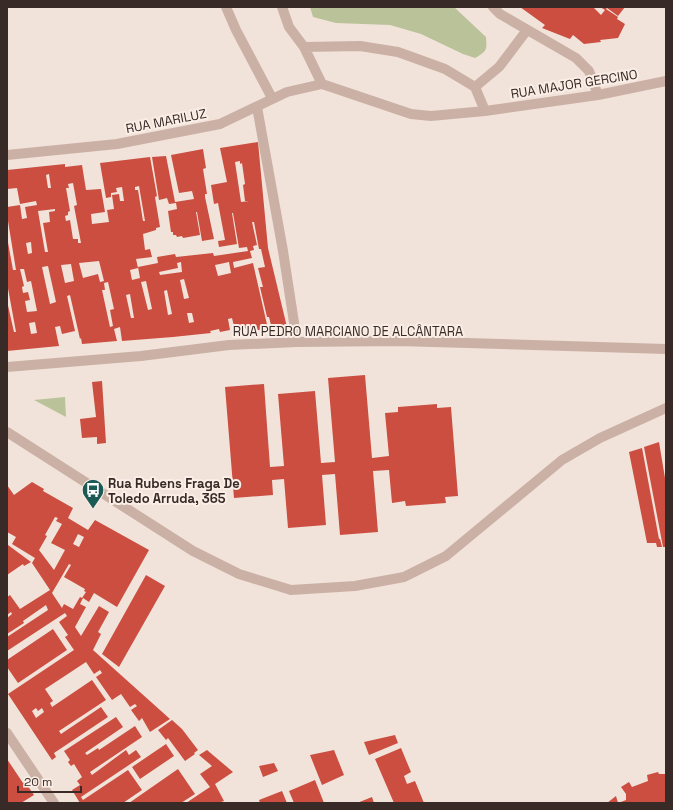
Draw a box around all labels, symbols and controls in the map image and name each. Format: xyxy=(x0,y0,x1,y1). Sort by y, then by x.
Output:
street label: RUA MAJOR GERCINO xyxy=(509,66,639,102)
street label: RUA MARILUZ xyxy=(124,105,208,137)
street label: RUA PEDRO MARCIANO DE ALCÂNTARA xyxy=(233,323,463,340)
place label: Rua Rubens Fraga De Toledo Arruda, 365 xyxy=(108,475,240,507)
bus stop icon: Rua Rubens Fraga De Toledo Arruda, 365 xyxy=(80,477,106,510)
scale bar xyxy=(18,768,81,794)
text: 20 m xyxy=(24,774,52,790)

